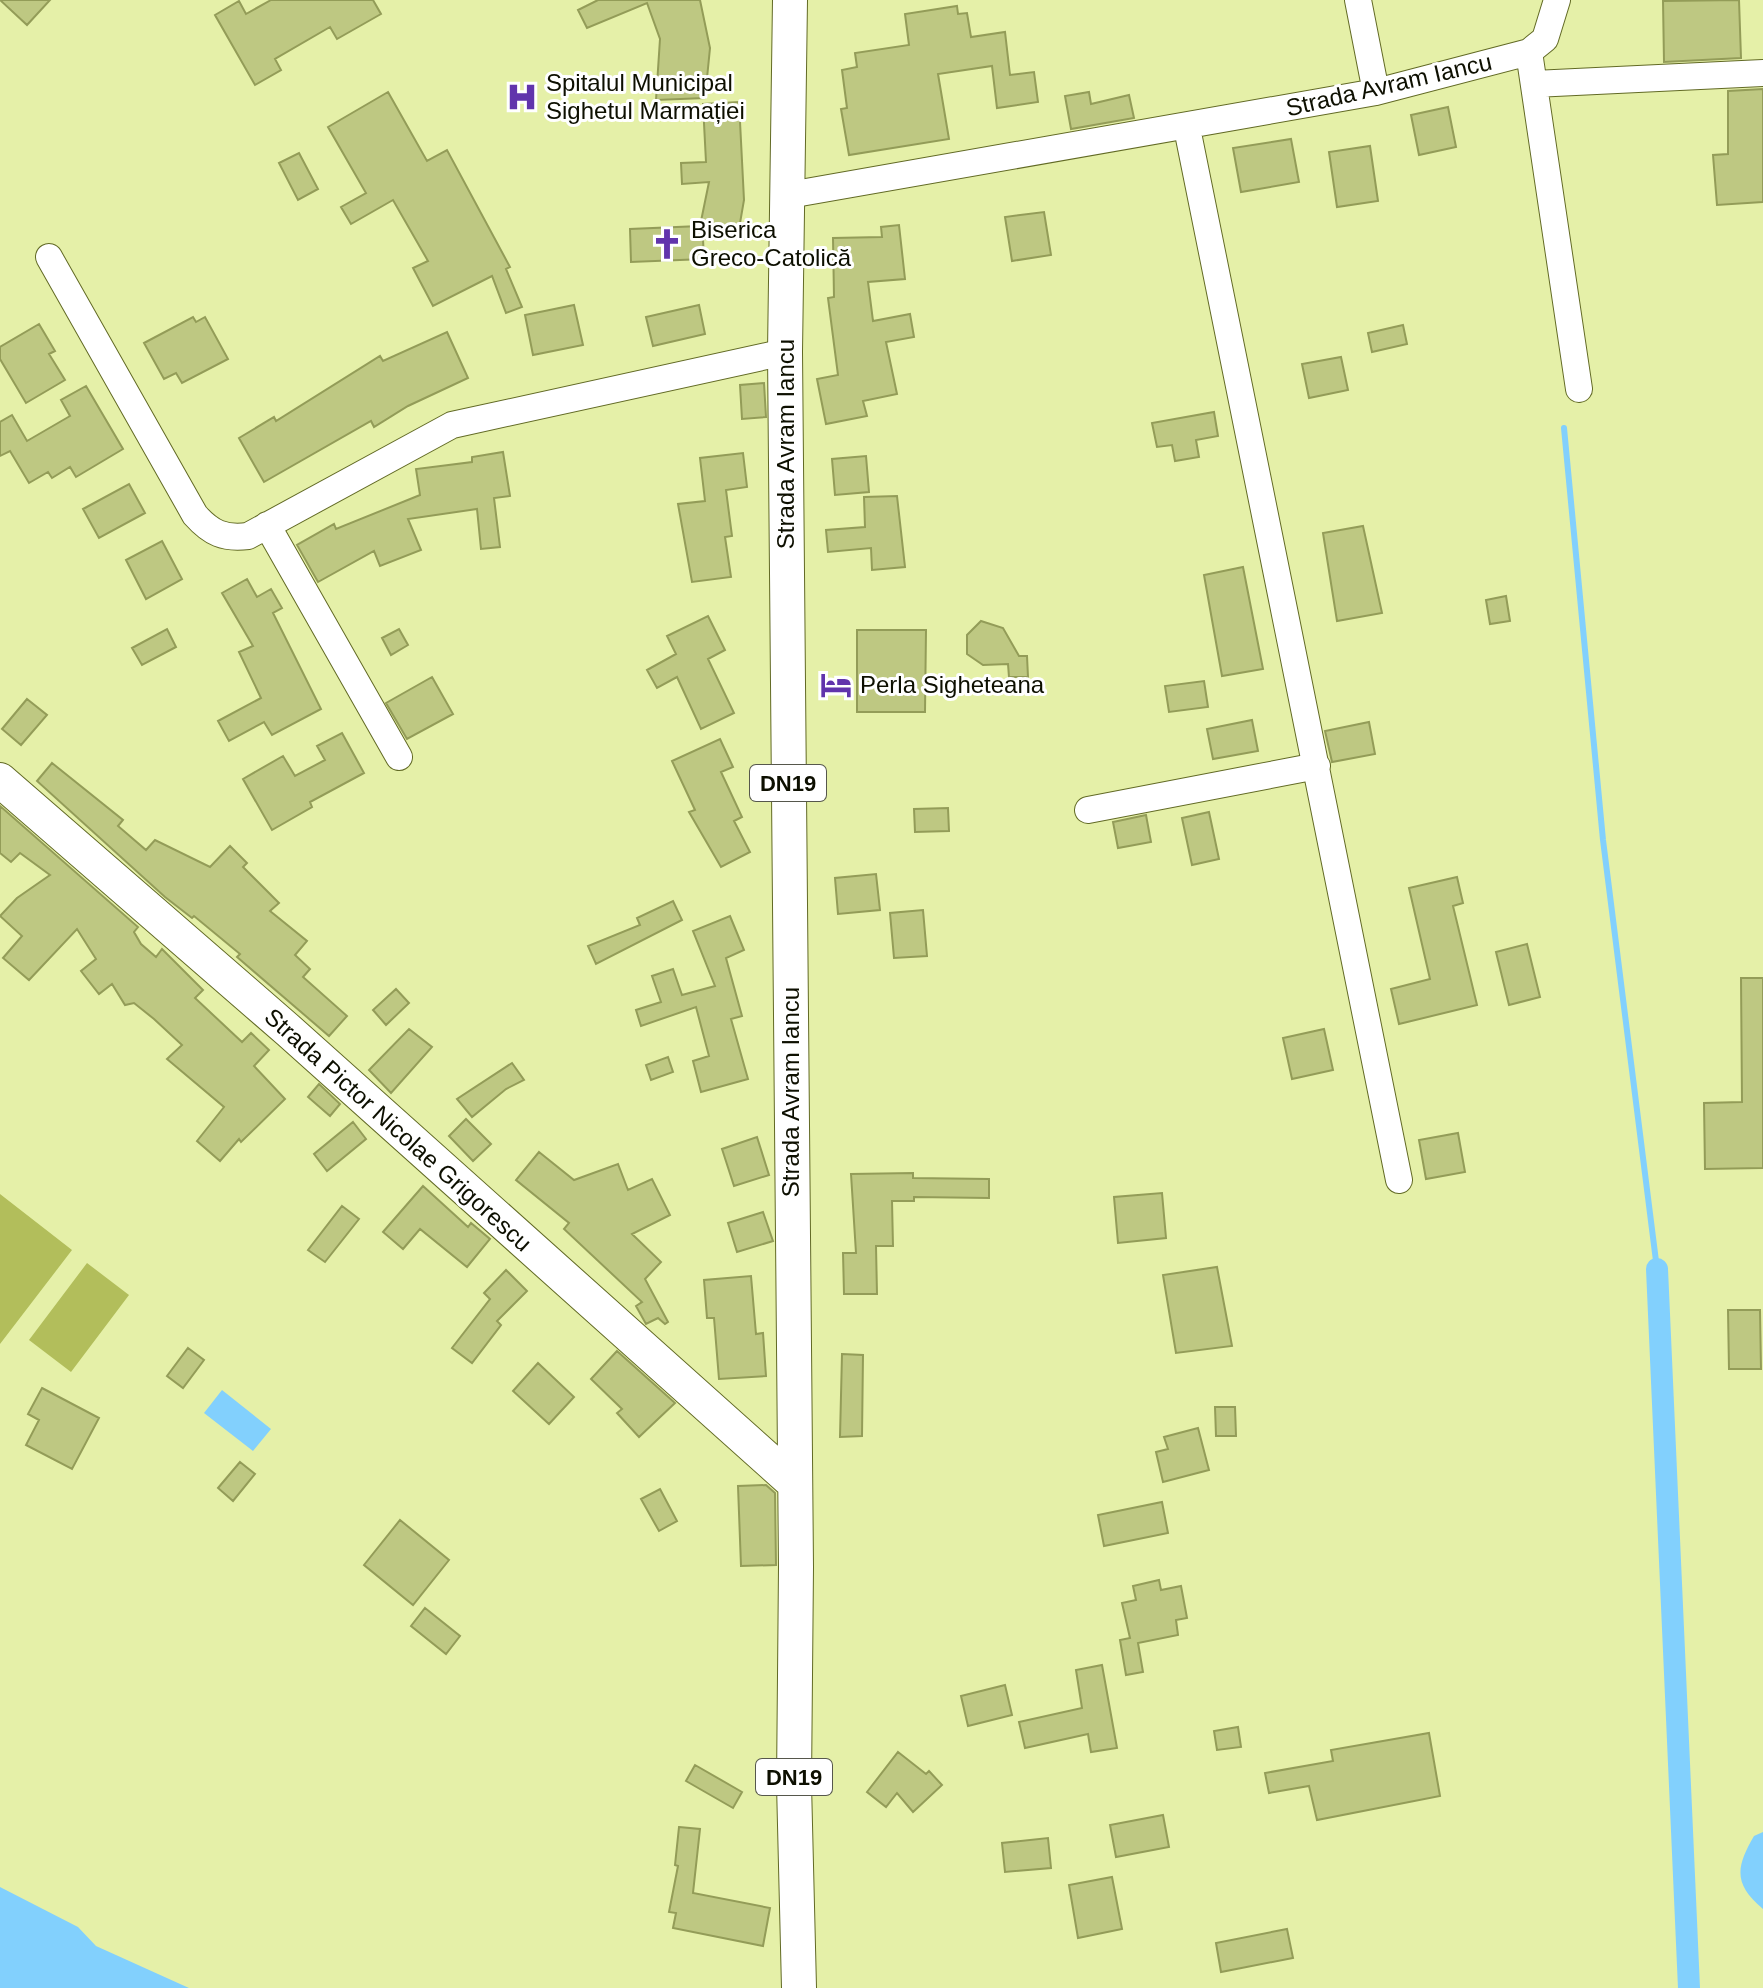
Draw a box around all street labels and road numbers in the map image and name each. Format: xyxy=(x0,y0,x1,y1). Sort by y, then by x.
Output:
street label: Strada Avram Iancu xyxy=(1283,48,1494,121)
street label: Strada Avram Iancu xyxy=(772,339,799,549)
road number: DN19 xyxy=(750,765,826,801)
street label: Strada Avram Iancu xyxy=(777,987,804,1197)
street label: Strada Pictor Nicolae Grigorescu xyxy=(259,1003,537,1257)
road number: DN19 xyxy=(756,1759,832,1795)

